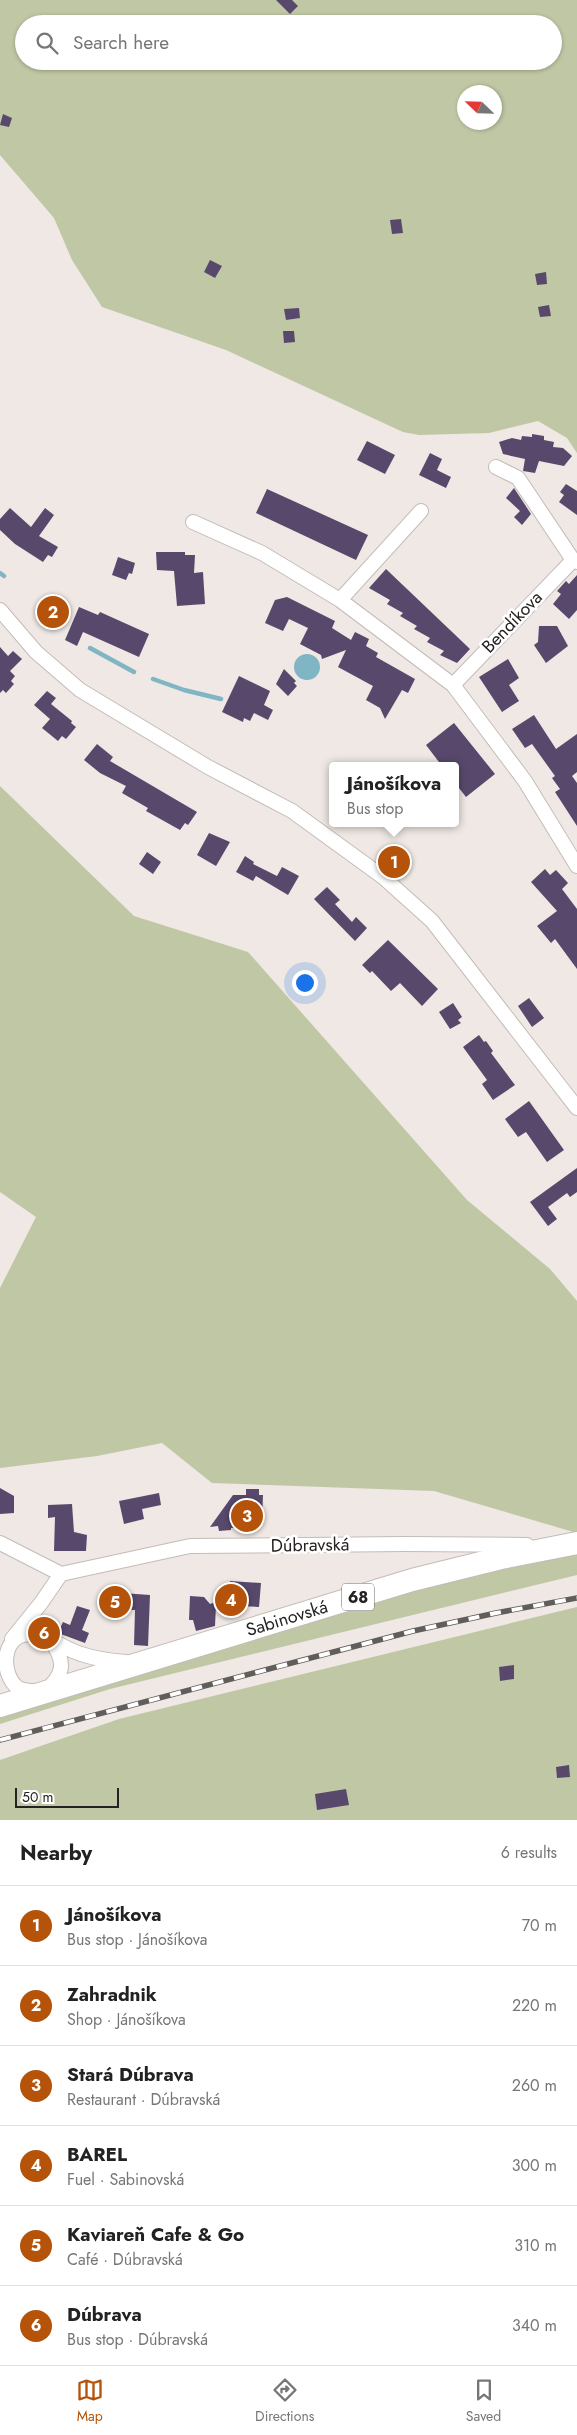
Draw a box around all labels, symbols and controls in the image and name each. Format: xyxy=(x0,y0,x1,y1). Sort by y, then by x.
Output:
search box xyxy=(15,15,562,70)
icon: search xyxy=(33,29,61,57)
text: Search here xyxy=(73,29,169,56)
north arrow xyxy=(457,85,502,130)
street label: Bendíkova xyxy=(476,585,548,659)
pin: 2 xyxy=(37,593,69,631)
popup xyxy=(329,762,459,827)
text: Jánošíkova xyxy=(347,770,441,797)
text: Bus stop xyxy=(347,797,403,820)
pin: 1 xyxy=(378,843,410,881)
your location xyxy=(292,970,318,996)
pin: 3 xyxy=(231,1497,263,1535)
street label: Dúbravská xyxy=(271,1531,349,1559)
pin: 4 xyxy=(215,1581,247,1619)
pin: 5 xyxy=(99,1583,131,1621)
road number: 68 xyxy=(342,1584,374,1610)
street label: Sabinovská xyxy=(243,1593,331,1643)
pin: 6 xyxy=(28,1614,60,1652)
scale bar xyxy=(15,1785,119,1808)
text: 50 m xyxy=(22,1787,53,1807)
text: Nearby xyxy=(20,1838,92,1868)
text: 6 results xyxy=(501,1841,557,1864)
text: Jánošíkova xyxy=(67,1901,162,1928)
text: 1 xyxy=(32,1914,40,1937)
text: 70 m xyxy=(522,1914,557,1937)
text: Bus stop · Jánošíkova xyxy=(67,1928,208,1951)
text: Zahradnik xyxy=(67,1981,157,2008)
text: 2 xyxy=(31,1994,41,2017)
text: 220 m xyxy=(512,1994,557,2017)
text: Shop · Jánošíkova xyxy=(67,2008,186,2031)
text: Stará Dúbrava xyxy=(67,2061,194,2088)
text: 3 xyxy=(31,2074,41,2097)
text: 260 m xyxy=(512,2074,557,2097)
text: Restaurant · Dúbravská xyxy=(67,2088,220,2111)
text: BAREL xyxy=(67,2141,127,2168)
text: 4 xyxy=(30,2154,42,2177)
text: 300 m xyxy=(512,2154,557,2177)
text: Fuel · Sabinovská xyxy=(67,2168,184,2191)
text: Kaviareň Cafe & Go xyxy=(67,2221,244,2248)
text: 5 xyxy=(31,2234,41,2257)
text: 310 m xyxy=(514,2234,557,2257)
text: Café · Dúbravská xyxy=(67,2248,183,2271)
text: Dúbrava xyxy=(67,2301,142,2328)
text: 6 xyxy=(31,2314,41,2337)
text: 340 m xyxy=(512,2314,557,2337)
text: Bus stop · Dúbravská xyxy=(67,2328,208,2351)
tab: Map xyxy=(76,2376,104,2426)
tab: Directions xyxy=(255,2376,314,2426)
tab: Saved xyxy=(466,2376,501,2426)

